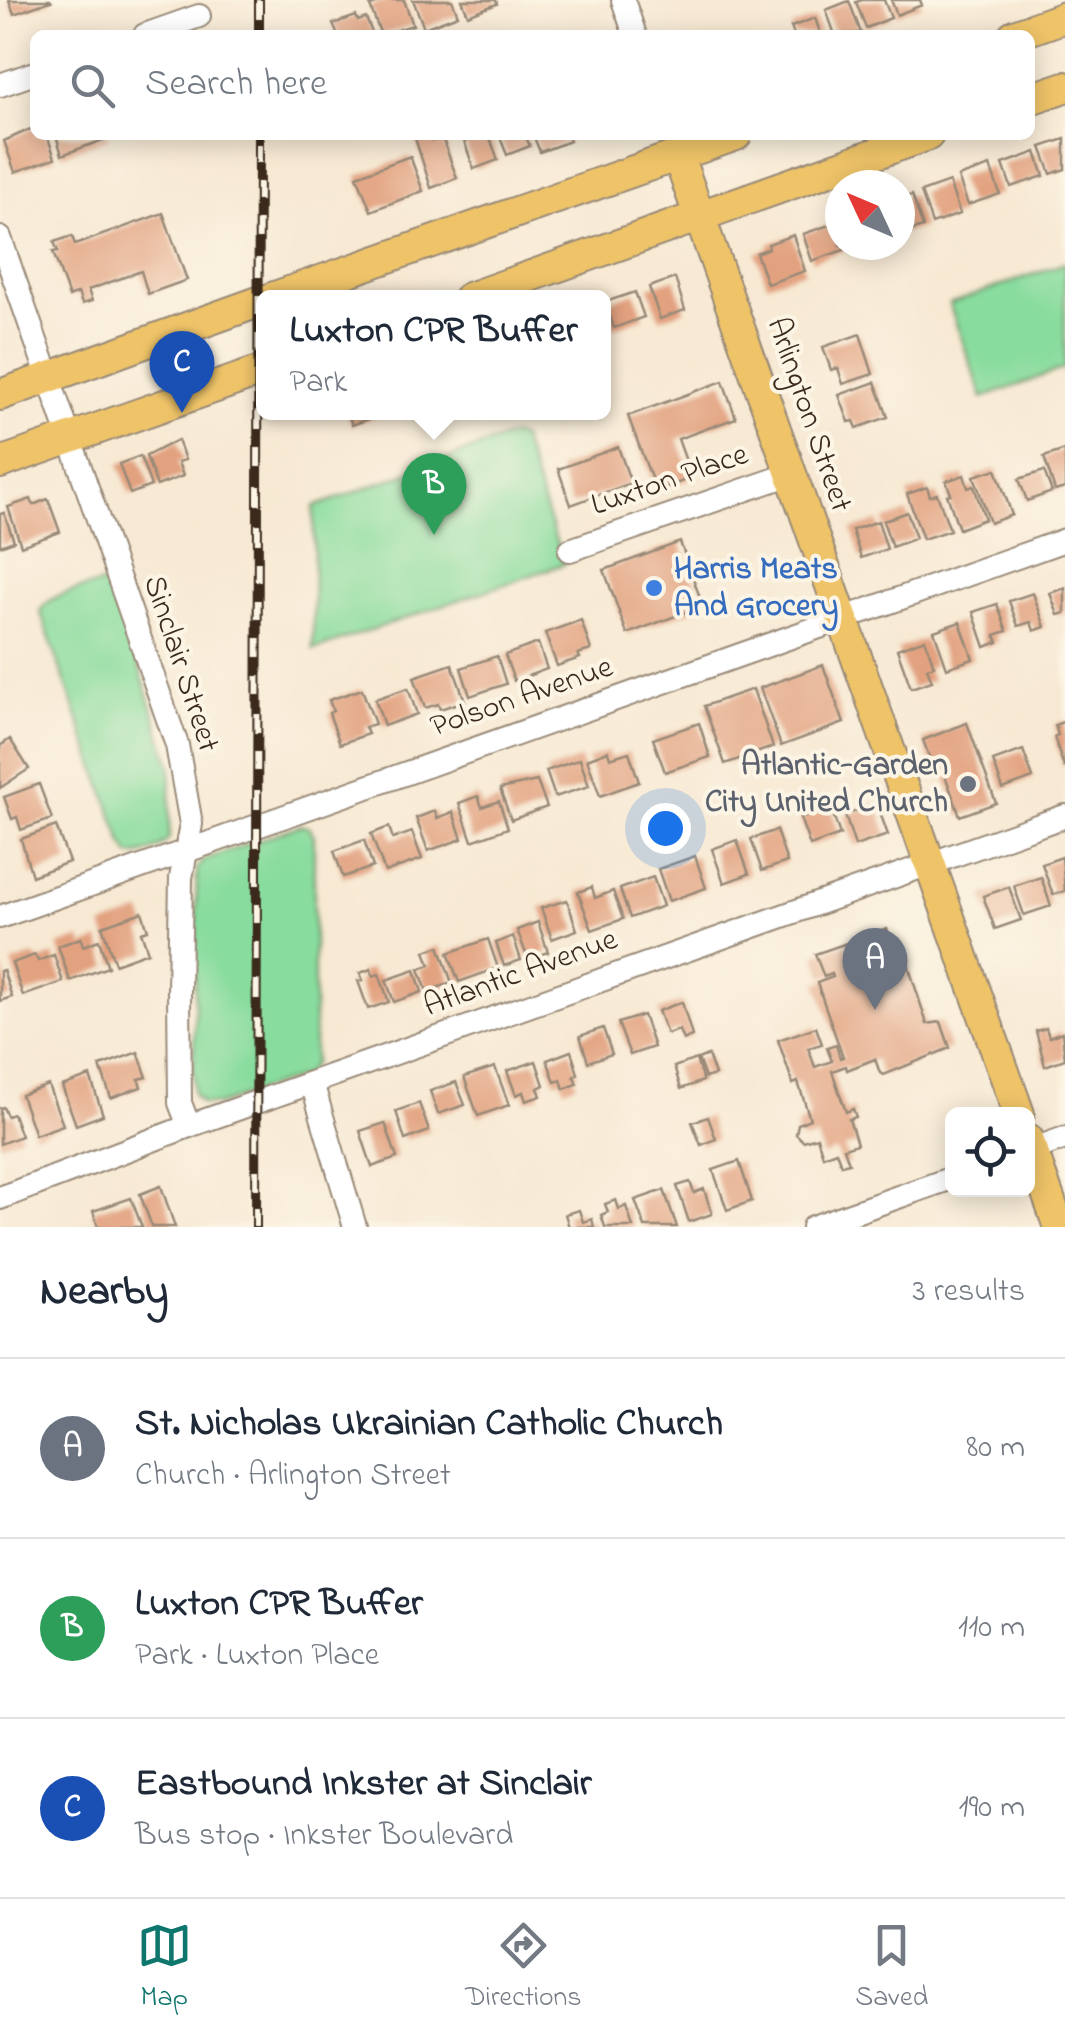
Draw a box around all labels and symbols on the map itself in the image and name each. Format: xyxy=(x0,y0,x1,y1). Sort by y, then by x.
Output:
north arrow xyxy=(825,170,915,260)
street label: Arlington Street xyxy=(753,311,863,519)
pin: C xyxy=(150,330,214,413)
street label: Luxton Place xyxy=(585,432,756,530)
pin: B xyxy=(402,452,466,535)
place label: Harris Meats And Grocery xyxy=(674,547,839,632)
street label: Sinclair Street xyxy=(129,570,231,759)
marker: Harris Meats And Grocery xyxy=(643,577,665,599)
street label: Polson Avenue xyxy=(424,645,620,751)
place label: Atlantic-Garden City United Church xyxy=(705,743,948,828)
marker: Atlantic-Garden City United Church xyxy=(957,773,979,795)
your location xyxy=(640,803,691,854)
street label: Atlantic Avenue xyxy=(417,917,625,1031)
pin: A xyxy=(842,928,908,1010)

